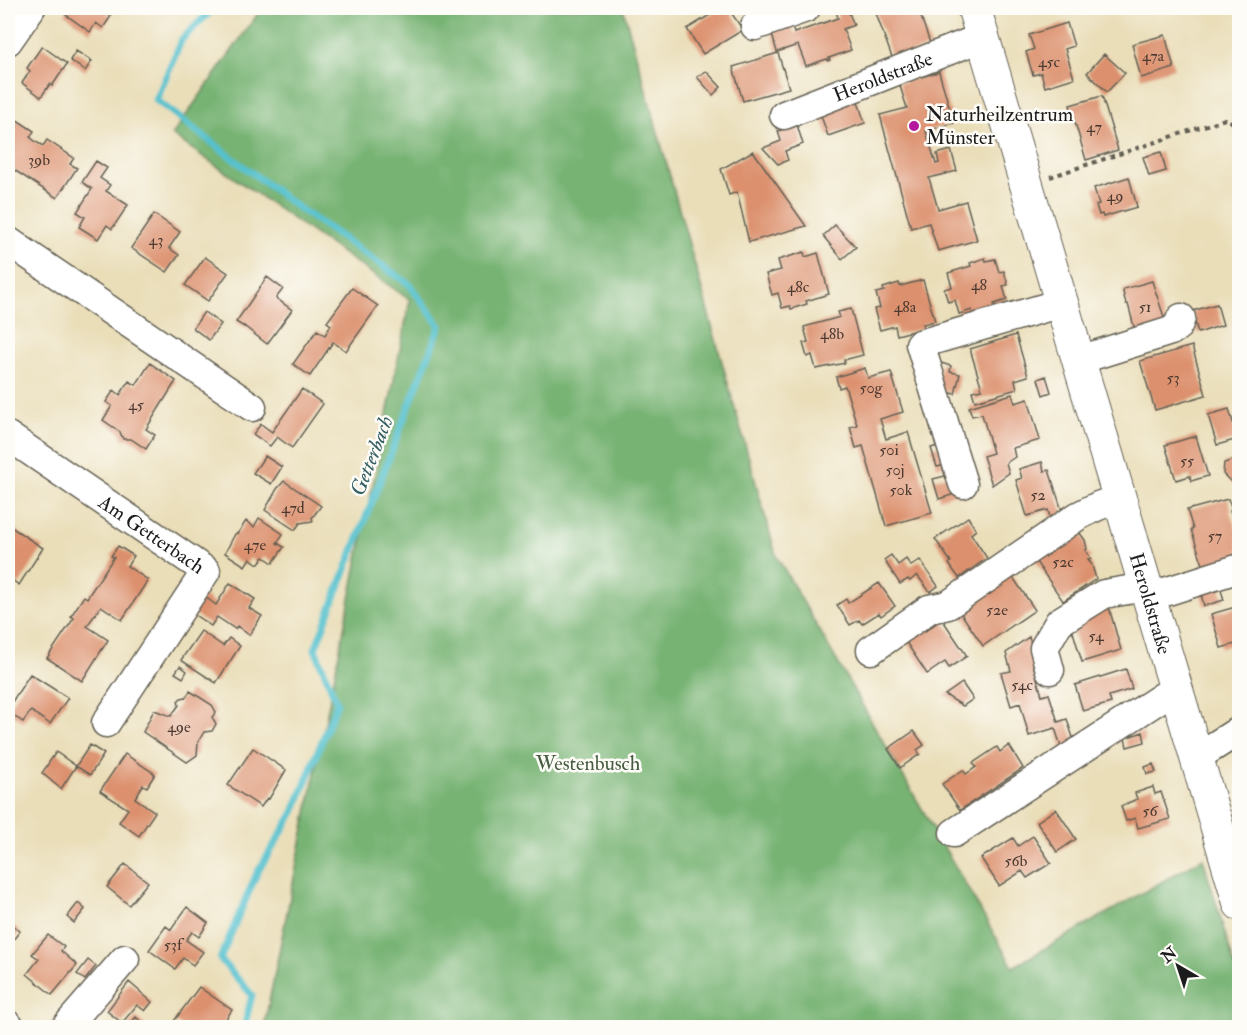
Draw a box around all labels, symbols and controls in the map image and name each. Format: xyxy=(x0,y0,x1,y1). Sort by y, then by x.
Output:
street label: Heroldstraße xyxy=(829,46,936,107)
house number: 47a xyxy=(1142,46,1165,66)
house number: 45c xyxy=(1038,52,1061,72)
place label: Naturheilzentrum Münster xyxy=(926,102,1074,150)
house number: 47 xyxy=(1086,117,1102,137)
marker: Naturheilzentrum Münster xyxy=(907,119,921,133)
house number: 39b xyxy=(28,150,50,170)
house number: 49 xyxy=(1107,186,1123,206)
house number: 43 xyxy=(149,230,163,250)
house number: 48 xyxy=(971,275,988,295)
house number: 48c xyxy=(787,277,810,297)
house number: 48a xyxy=(894,297,917,317)
house number: 51 xyxy=(1139,297,1151,317)
house number: 48b xyxy=(820,324,844,344)
house number: 53 xyxy=(1166,368,1180,388)
house number: 50g xyxy=(860,378,884,398)
house number: 45 xyxy=(128,395,144,415)
water label: Getterbach xyxy=(344,412,400,500)
house number: 50i xyxy=(879,440,899,460)
house number: 55 xyxy=(1180,451,1194,471)
house number: 50j xyxy=(886,460,904,480)
house number: 50k xyxy=(890,480,913,500)
house number: 52 xyxy=(1030,485,1046,505)
street label: Am Getterbach xyxy=(93,488,210,579)
house number: 47d xyxy=(281,498,305,518)
house number: 57 xyxy=(1208,526,1223,546)
house number: 47e xyxy=(244,535,266,555)
street label: Heroldstraße xyxy=(1124,550,1178,657)
house number: 52c xyxy=(1052,552,1074,572)
house number: 52e xyxy=(986,600,1008,620)
house number: 54 xyxy=(1088,626,1105,646)
house number: 54c xyxy=(1011,675,1033,695)
house number: 49e xyxy=(167,717,191,737)
park label: Westenbusch xyxy=(535,751,641,776)
house number: 56 xyxy=(1142,801,1158,821)
house number: 56b xyxy=(1005,851,1028,871)
house number: 53f xyxy=(164,935,185,955)
north arrow xyxy=(1148,936,1208,996)
text: N xyxy=(1157,942,1182,968)

